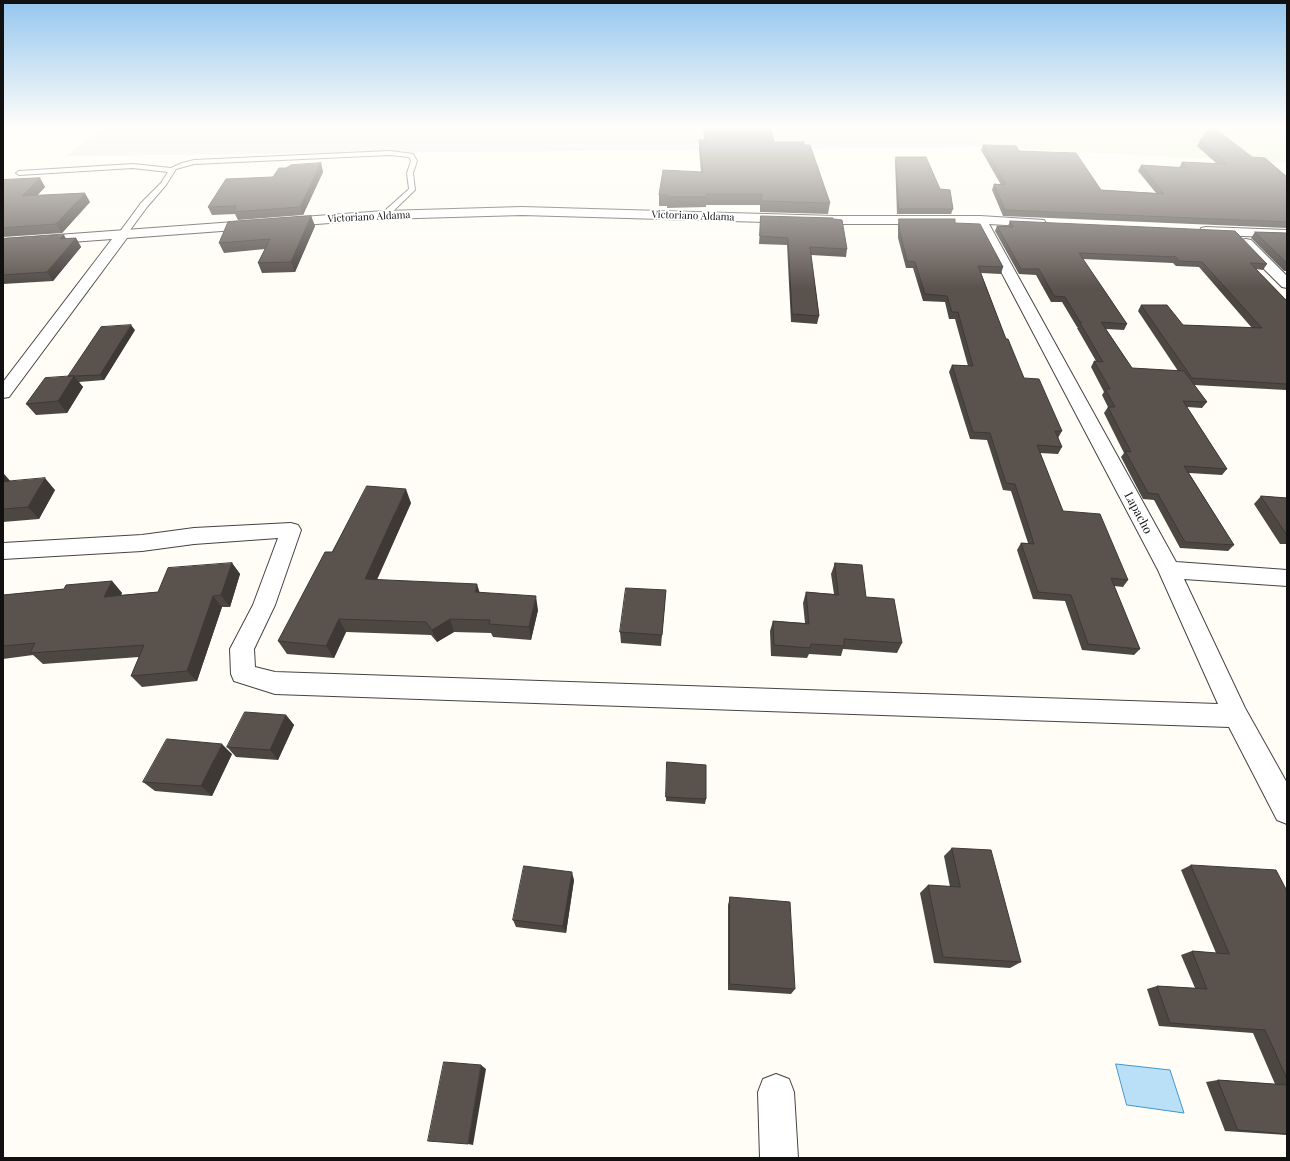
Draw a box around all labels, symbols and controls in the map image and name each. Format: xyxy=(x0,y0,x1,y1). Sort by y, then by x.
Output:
street label: Victoriano Aldama xyxy=(327,209,411,225)
street label: Victoriano Aldama xyxy=(651,209,735,223)
street label: Lapacho xyxy=(1121,490,1155,536)

